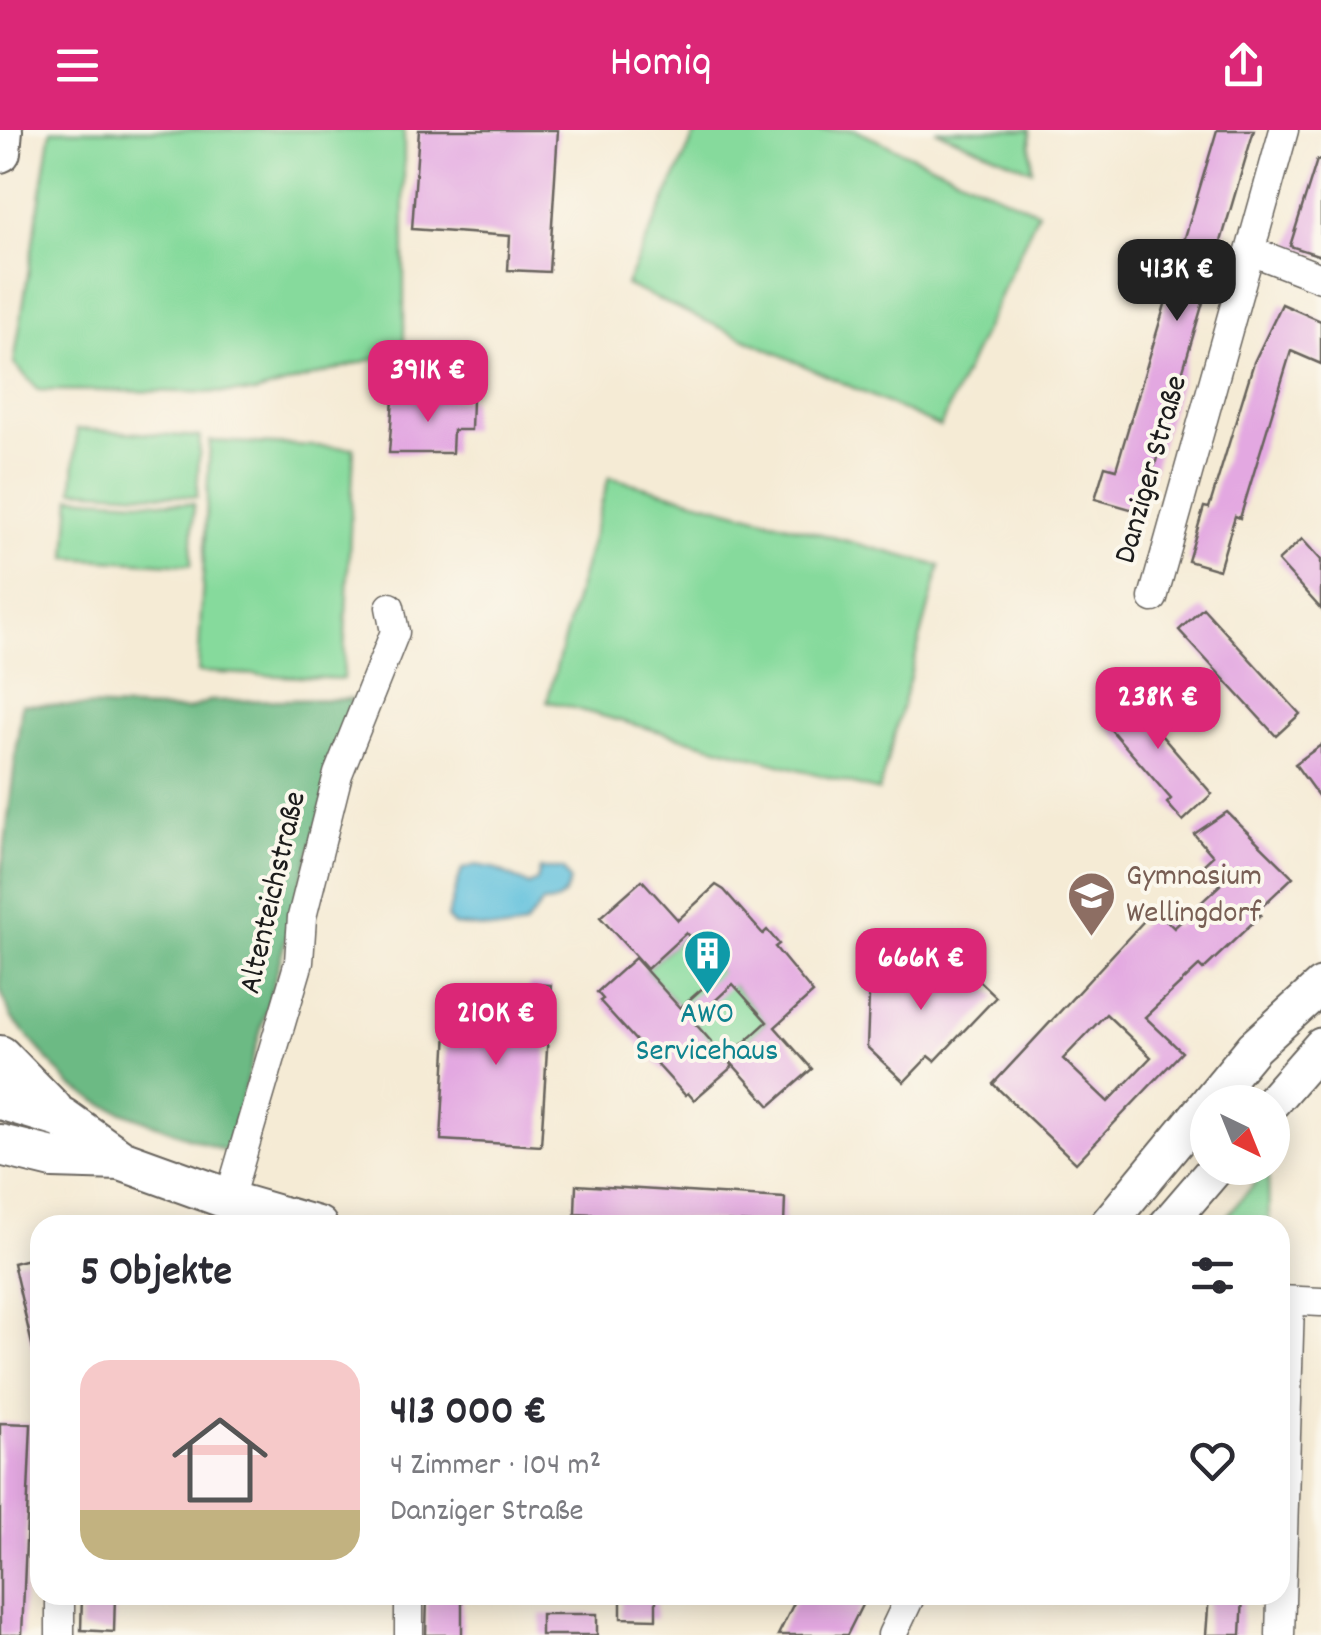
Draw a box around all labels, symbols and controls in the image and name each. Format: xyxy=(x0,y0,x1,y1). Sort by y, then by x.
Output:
text: Homiq xyxy=(609,33,712,97)
icon: menu xyxy=(50,38,105,93)
icon: share xyxy=(1216,38,1271,93)
pin: 413K € xyxy=(1096,239,1258,324)
text: 413K € xyxy=(1140,248,1214,294)
pin: 391K € xyxy=(347,340,509,425)
text: 391K € xyxy=(390,349,466,395)
street label: Danziger Straße xyxy=(1104,371,1202,569)
pin: 238K € xyxy=(1077,667,1239,752)
text: 238K € xyxy=(1118,676,1199,722)
street label: Altenteichstraße xyxy=(229,787,321,999)
place label: Gymnasium Wellingdorf xyxy=(1126,855,1262,938)
school or university icon: Gymnasium Wellingdorf xyxy=(1065,870,1117,938)
building icon: AWO Servicehaus xyxy=(681,928,733,996)
pin: 666K € xyxy=(840,928,1002,1013)
text: 666K € xyxy=(877,937,965,983)
pin: 210K € xyxy=(415,983,577,1068)
text: 210K € xyxy=(457,992,535,1038)
place label: AWO Servicehaus xyxy=(635,993,779,1076)
north arrow xyxy=(1190,1085,1290,1185)
map controls xyxy=(1190,1085,1290,1185)
text: 5 Objekte xyxy=(80,1245,232,1305)
icon: filters xyxy=(1185,1248,1240,1303)
text: 413 000 € xyxy=(390,1384,547,1444)
icon: home xyxy=(160,1400,280,1520)
icon: heart xyxy=(1185,1433,1240,1488)
text: 4 Zimmer · 104 m² xyxy=(390,1444,601,1490)
text: Danziger Straße xyxy=(390,1490,584,1536)

